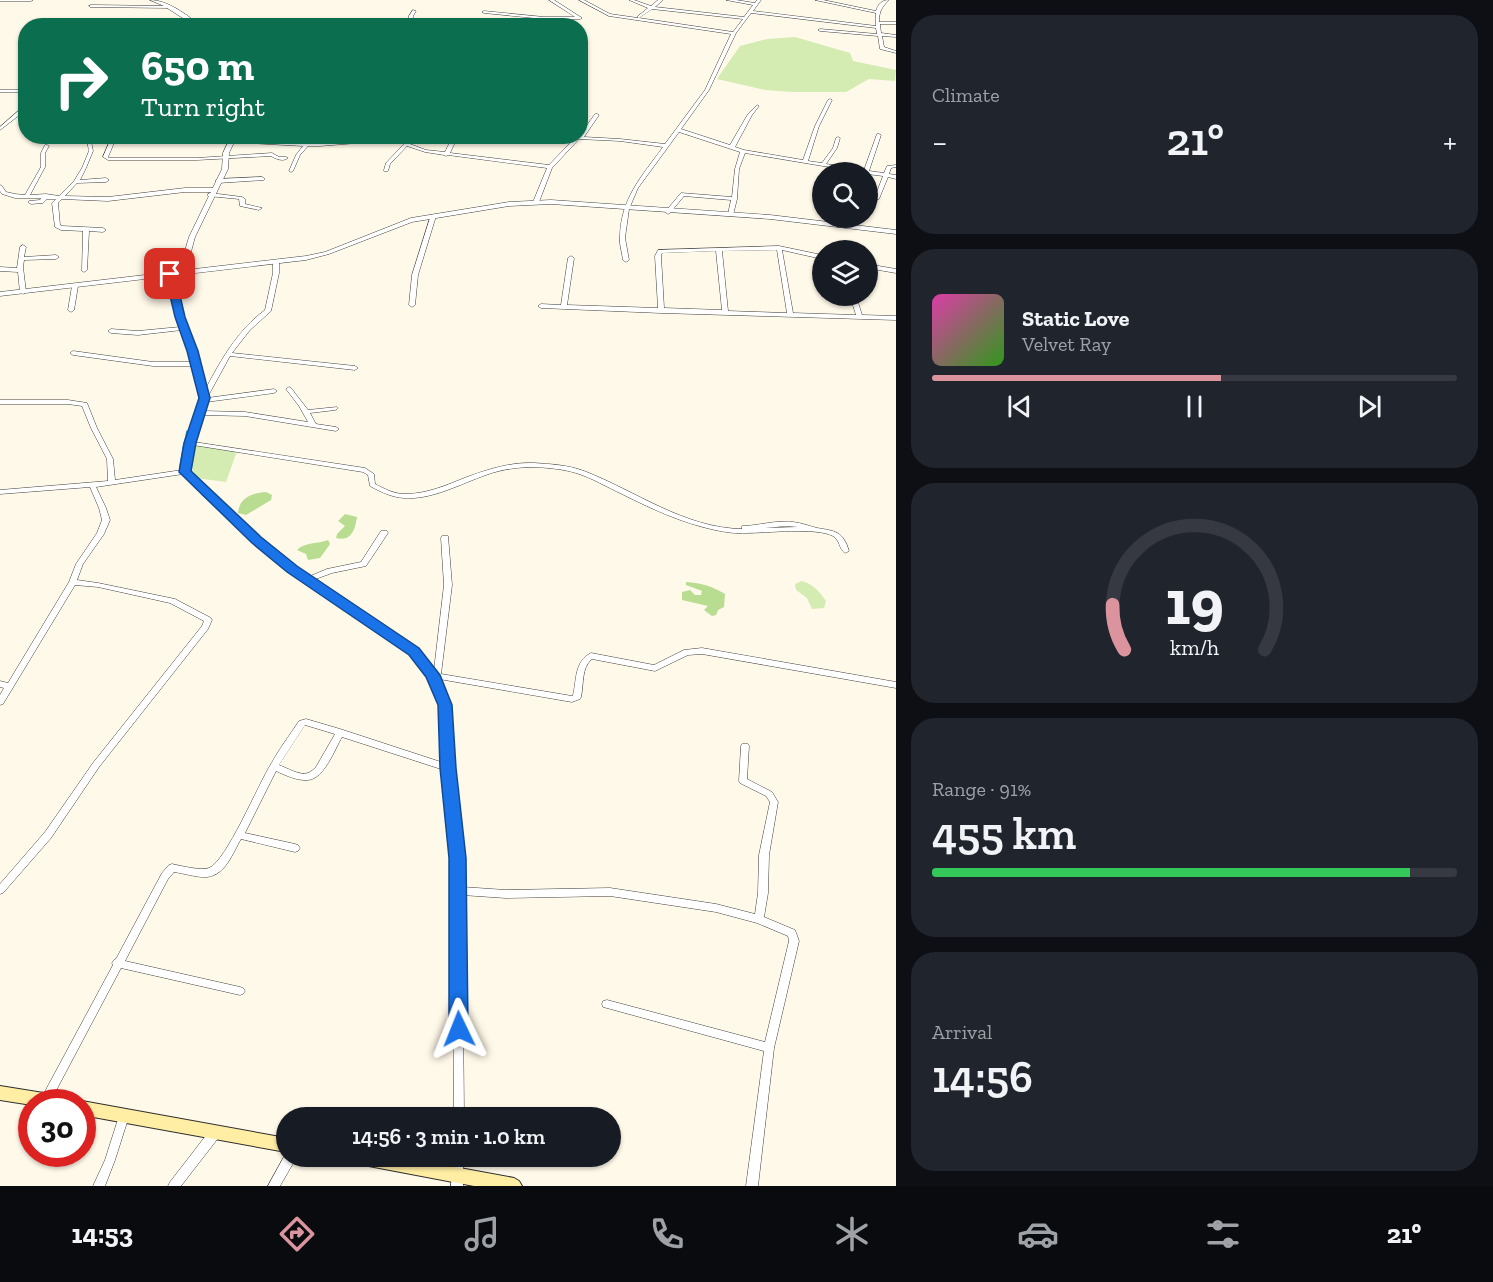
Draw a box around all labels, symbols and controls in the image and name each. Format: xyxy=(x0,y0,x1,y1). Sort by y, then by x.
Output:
text: 650 m xyxy=(141,40,254,91)
icon: right xyxy=(42,42,120,120)
text: Climate xyxy=(932,83,1000,107)
text: Turn right xyxy=(141,91,265,123)
text: 21° xyxy=(1166,113,1224,167)
text: − xyxy=(932,122,947,161)
text: + xyxy=(1443,122,1457,161)
map controls xyxy=(812,162,878,306)
button: search xyxy=(812,162,878,228)
button: layers xyxy=(812,240,878,306)
pin xyxy=(144,248,195,299)
icon: arrive xyxy=(153,257,186,290)
text: Static Love xyxy=(1022,305,1129,332)
text: Velvet Ray xyxy=(1022,332,1111,356)
icon: previous xyxy=(1003,390,1036,423)
icon: pause xyxy=(1178,390,1211,423)
icon: next xyxy=(1353,390,1386,423)
text: 19 xyxy=(1165,565,1224,640)
text: km/h xyxy=(1170,635,1219,660)
text: Range · 91% xyxy=(932,777,1031,801)
text: 455 km xyxy=(932,807,1076,861)
position arrow xyxy=(427,997,491,1061)
text: Arrival xyxy=(932,1020,992,1044)
text: 14:56 xyxy=(932,1050,1033,1104)
speed limit sign: 30 xyxy=(18,1089,96,1167)
text: 14:56 · 3 min · 1.0 km xyxy=(352,1123,545,1150)
icon: directions xyxy=(276,1213,318,1255)
icon: music xyxy=(461,1213,503,1255)
icon: phone xyxy=(646,1213,688,1255)
icon: climate xyxy=(831,1213,873,1255)
icon: car xyxy=(1017,1213,1059,1255)
icon: filters xyxy=(1202,1213,1244,1255)
text: 14:53 xyxy=(72,1218,133,1250)
text: 21° xyxy=(1387,1218,1421,1250)

